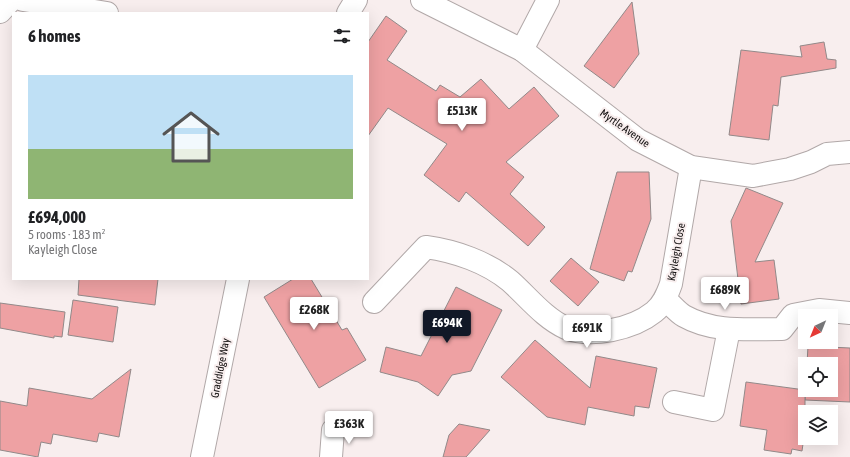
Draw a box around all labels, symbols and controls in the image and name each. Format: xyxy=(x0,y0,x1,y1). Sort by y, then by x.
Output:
icon: filters xyxy=(331,25,353,47)
text: 6 homes xyxy=(28,26,81,46)
pin: £513K xyxy=(434,98,490,132)
icon: home xyxy=(155,101,227,173)
text: £513K xyxy=(447,103,477,118)
street label: Myrtle Avenue xyxy=(598,106,652,150)
text: £694,000 xyxy=(28,207,86,227)
street label: Kayleigh Close xyxy=(665,222,687,282)
text: 5 rooms · 183 m² xyxy=(28,227,105,242)
text: Kayleigh Close xyxy=(28,242,97,257)
pin: £689K xyxy=(697,277,753,311)
text: £689K xyxy=(710,282,740,297)
pin: £268K xyxy=(286,297,342,331)
text: £268K xyxy=(299,302,329,317)
north arrow xyxy=(798,309,838,349)
map controls xyxy=(798,309,838,445)
pin: £694K xyxy=(419,310,475,344)
text: £694K xyxy=(432,315,462,330)
pin: £691K xyxy=(559,315,615,349)
text: £691K xyxy=(572,320,602,335)
street label: Graddidge Way xyxy=(208,337,232,399)
button: locate xyxy=(798,357,838,397)
button: layers xyxy=(798,405,838,445)
pin: £363K xyxy=(321,411,377,445)
text: £363K xyxy=(334,416,364,431)

